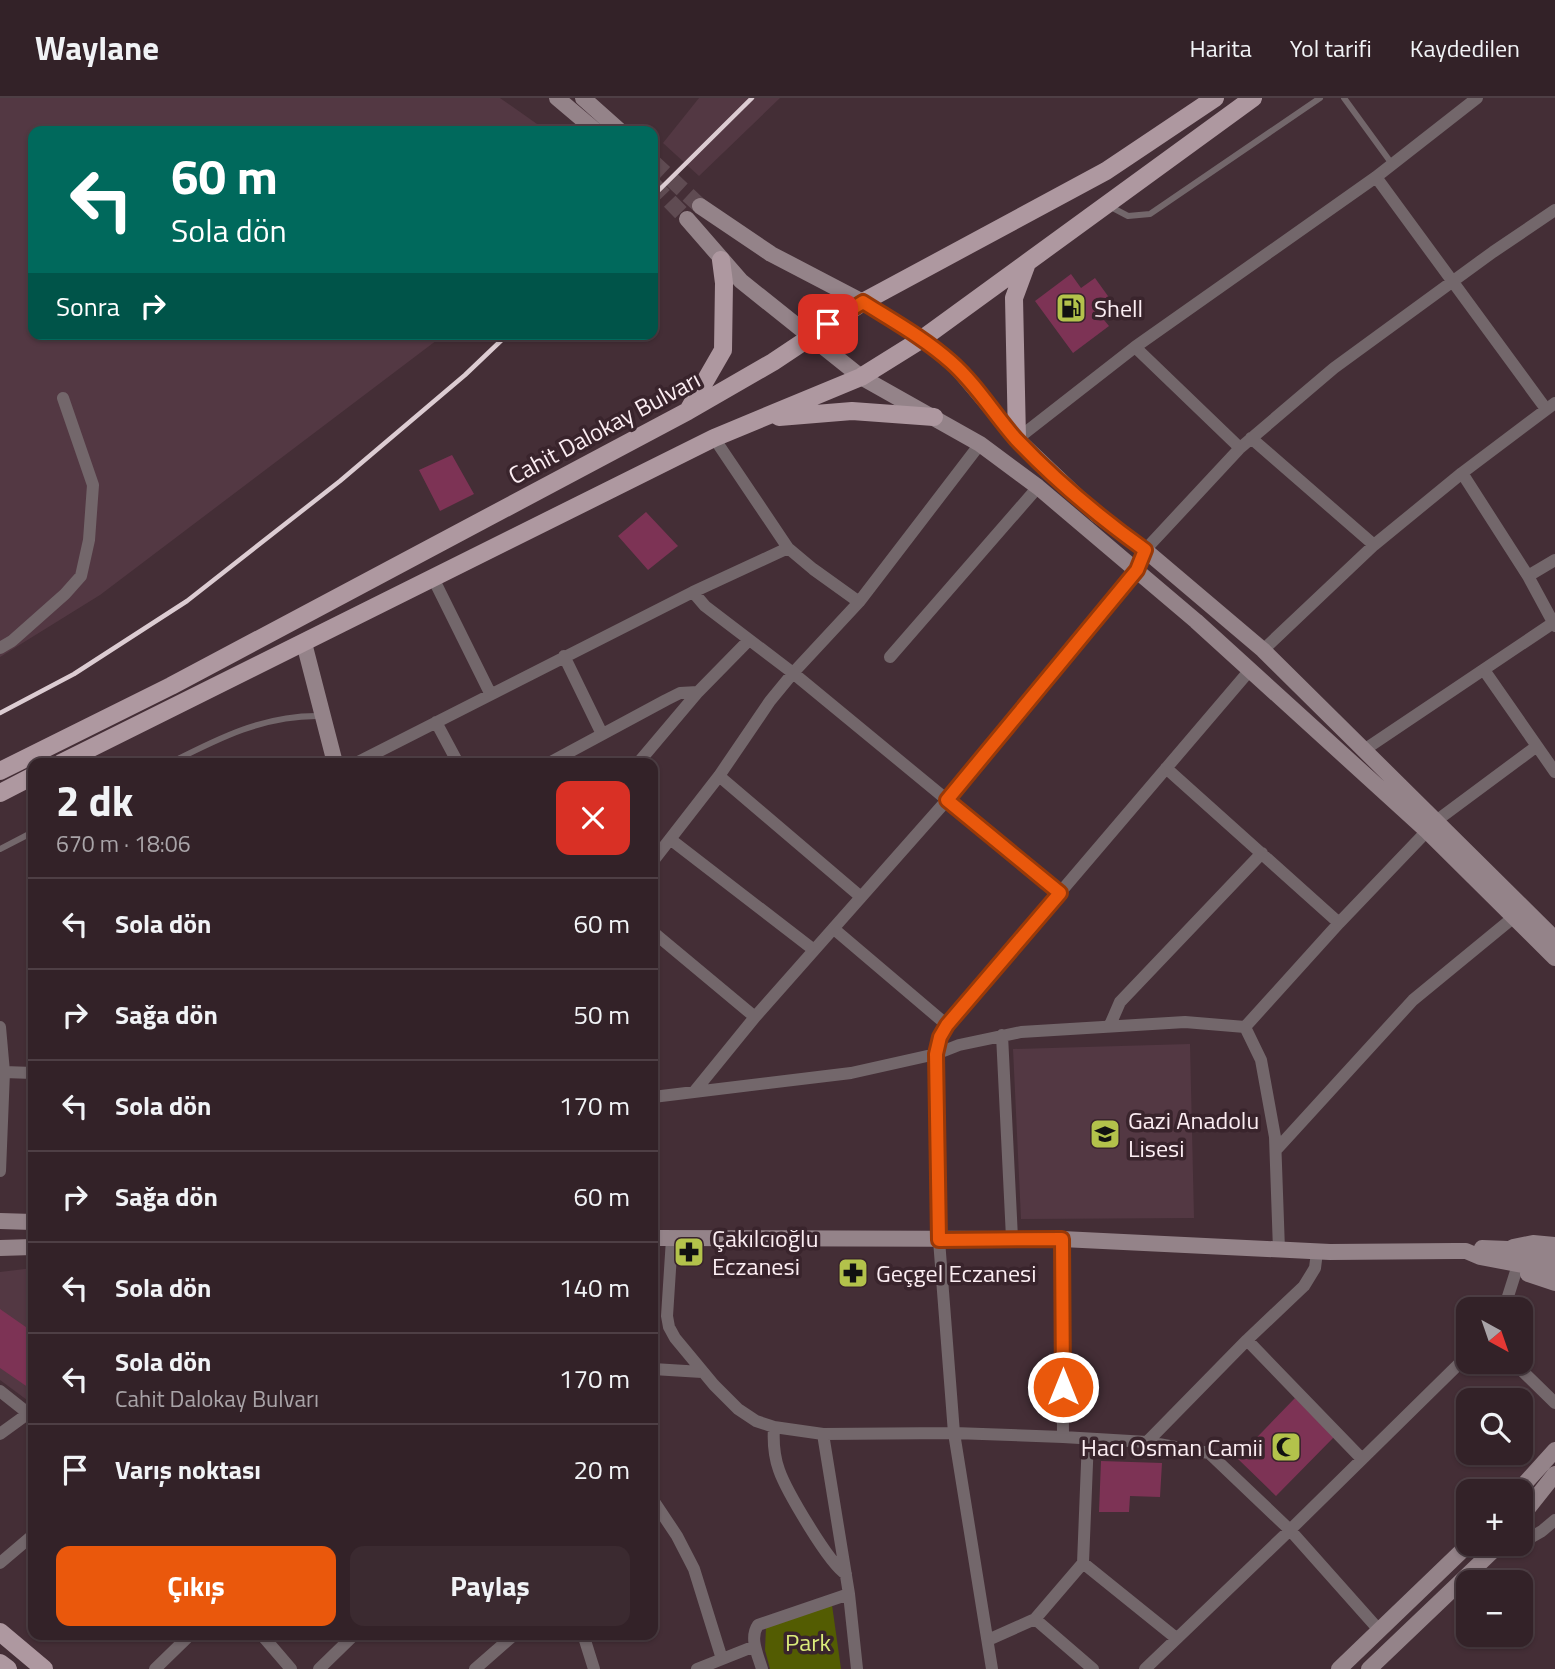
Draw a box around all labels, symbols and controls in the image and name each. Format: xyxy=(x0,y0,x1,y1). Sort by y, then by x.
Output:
text: Waylane xyxy=(35,23,159,73)
text: Harita xyxy=(1190,30,1252,66)
text: Yol tarifi xyxy=(1290,30,1372,66)
text: Kaydedilen xyxy=(1410,30,1520,66)
text: 60 m xyxy=(171,138,278,213)
icon: left xyxy=(56,154,147,245)
text: Sola dön xyxy=(171,206,287,254)
text: Sonra xyxy=(56,287,120,326)
icon: right xyxy=(134,287,172,325)
place label: Shell xyxy=(1094,290,1143,326)
fuel station icon: Shell xyxy=(1054,291,1088,325)
pin xyxy=(798,294,858,354)
icon: arrive xyxy=(809,305,847,343)
street label: Cahit Dalokay Bulvarı xyxy=(502,361,706,493)
text: 2 dk xyxy=(56,768,133,832)
button: close xyxy=(556,781,630,855)
text: 670 m · 18:06 xyxy=(56,826,191,861)
text: Sola dön xyxy=(115,904,212,943)
text: 60 m xyxy=(573,904,630,943)
icon: left xyxy=(56,905,94,943)
text: Sağa dön xyxy=(115,995,218,1034)
text: 50 m xyxy=(573,995,630,1034)
icon: right xyxy=(56,996,94,1034)
text: Sola dön xyxy=(115,1086,212,1125)
text: 170 m xyxy=(559,1086,630,1125)
icon: left xyxy=(56,1087,94,1125)
place label: Gazi Anadolu Lisesi xyxy=(1128,1102,1259,1166)
school or university icon: Gazi Anadolu Lisesi xyxy=(1088,1117,1122,1151)
text: Sağa dön xyxy=(115,1177,218,1216)
text: 60 m xyxy=(573,1177,630,1216)
icon: right xyxy=(56,1178,94,1216)
place label: Çakılcıoğlu Eczanesi xyxy=(712,1220,818,1284)
pharmacy icon: Çakılcıoğlu Eczanesi xyxy=(672,1235,706,1269)
place label: Geçgel Eczanesi xyxy=(876,1255,1036,1291)
pharmacy icon: Geçgel Eczanesi xyxy=(836,1256,870,1290)
text: Sola dön xyxy=(115,1268,212,1307)
text: 140 m xyxy=(559,1268,630,1307)
icon: left xyxy=(56,1269,94,1307)
north arrow xyxy=(1456,1297,1533,1374)
map controls xyxy=(1456,1297,1533,1647)
text: Sola dön xyxy=(115,1342,212,1381)
position arrow xyxy=(1026,1350,1100,1424)
text: 170 m xyxy=(559,1359,630,1398)
icon: left xyxy=(56,1360,94,1398)
text: Cahit Dalokay Bulvarı xyxy=(115,1381,319,1416)
button: search xyxy=(1456,1388,1533,1465)
place label: Hacı Osman Camii xyxy=(1081,1429,1263,1465)
mosque icon: Hacı Osman Camii xyxy=(1269,1430,1303,1464)
text: Varış noktası xyxy=(115,1450,261,1489)
text: 20 m xyxy=(573,1450,630,1489)
icon: arrive xyxy=(56,1451,94,1489)
button: + xyxy=(1456,1479,1533,1556)
button: Çıkış xyxy=(56,1546,336,1626)
button: Paylaş xyxy=(350,1546,630,1626)
button: − xyxy=(1456,1570,1533,1647)
park label: Park xyxy=(785,1624,831,1660)

